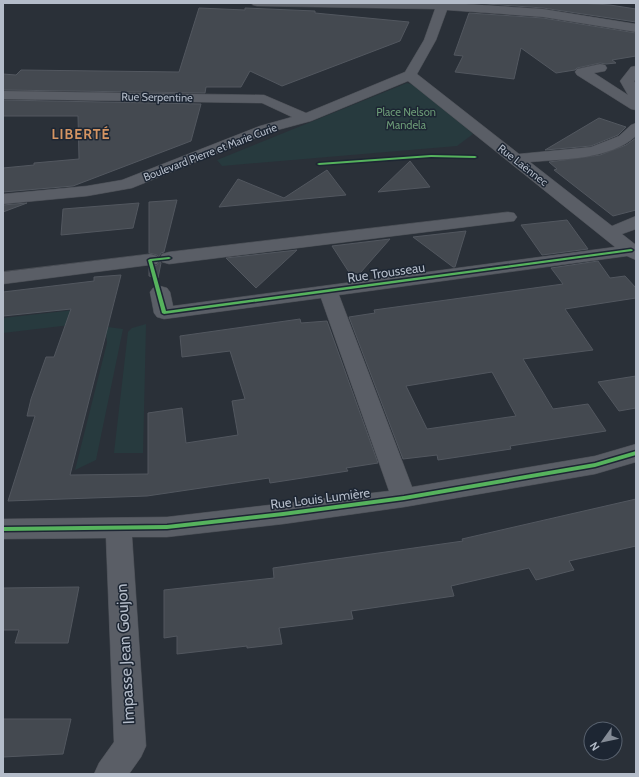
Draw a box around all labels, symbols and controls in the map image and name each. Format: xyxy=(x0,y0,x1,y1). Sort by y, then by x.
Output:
street label: Rue Serpentine xyxy=(121,89,193,105)
park label: Place Nelson Mandela xyxy=(376,105,436,132)
street label: Boulevard Pierre et Marie Curie xyxy=(141,120,279,184)
district label: LIBERTÉ xyxy=(51,125,111,143)
street label: Rue Laënnec xyxy=(495,141,551,189)
street label: Rue Trousseau xyxy=(346,259,426,285)
street label: Rue Louis Lumière xyxy=(269,484,371,512)
street label: Impasse Jean Goujon xyxy=(112,583,138,725)
north arrow xyxy=(583,721,623,761)
text: N xyxy=(587,739,603,754)

